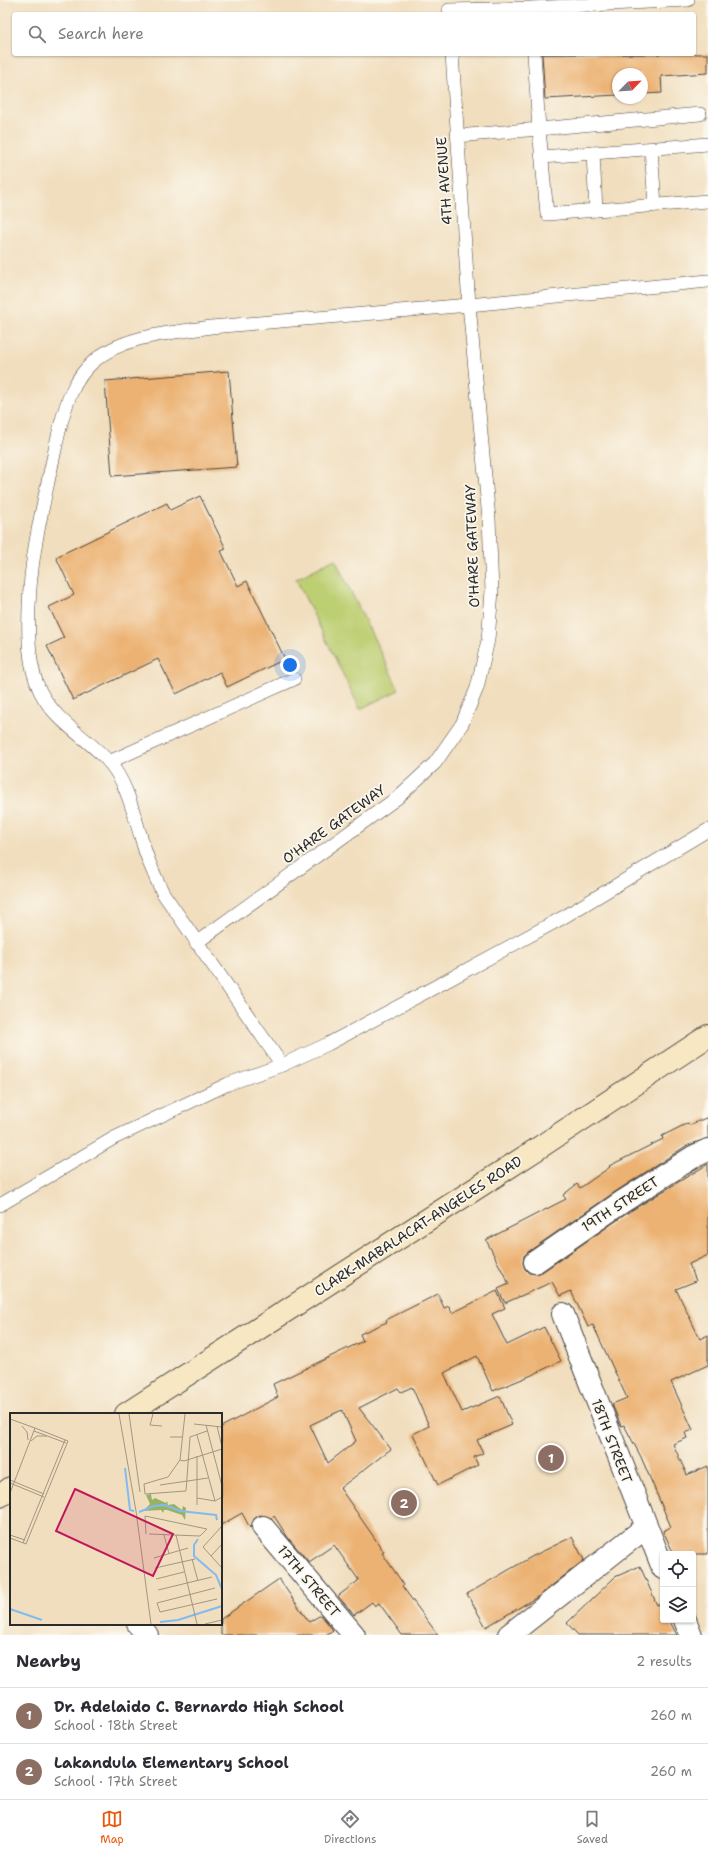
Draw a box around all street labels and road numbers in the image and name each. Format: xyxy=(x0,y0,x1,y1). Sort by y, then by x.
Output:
street label: 4TH AVENUE xyxy=(432,136,456,226)
street label: O'HARE GATEWAY xyxy=(461,483,483,608)
street label: O'HARE GATEWAY xyxy=(279,780,390,868)
street label: CLARK-MABALACAT-ANGELES ROAD xyxy=(310,1152,526,1300)
street label: 19TH STREET xyxy=(578,1172,662,1236)
street label: 18TH STREET xyxy=(588,1396,637,1486)
street label: 17TH STREET xyxy=(274,1541,345,1621)

